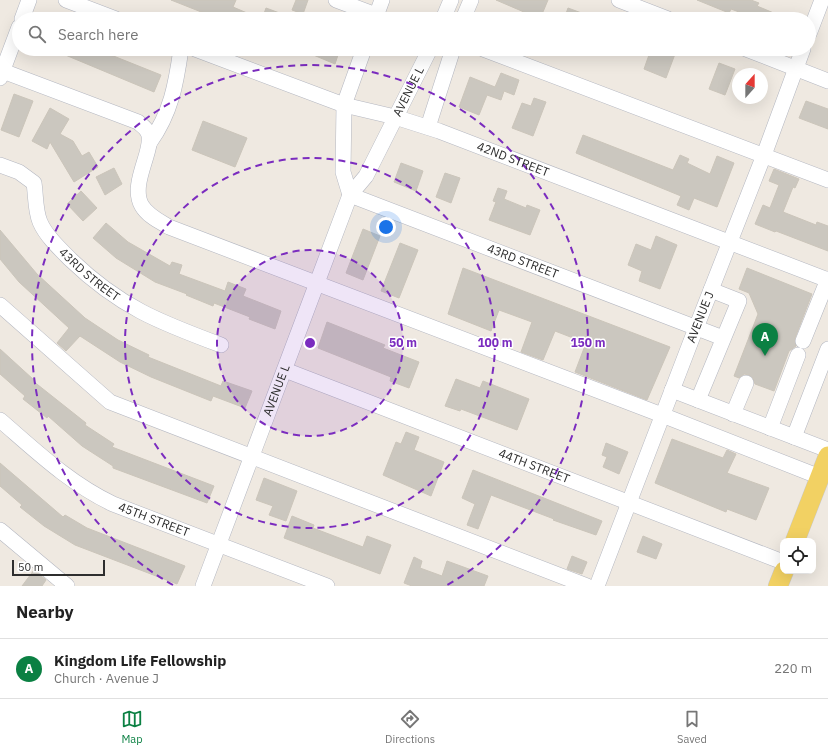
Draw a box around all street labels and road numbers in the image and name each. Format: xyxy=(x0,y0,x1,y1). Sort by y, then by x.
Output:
street label: AVENUE L xyxy=(389,64,427,119)
street label: 42ND STREET xyxy=(475,138,552,180)
street label: 43RD STREET xyxy=(485,240,561,281)
street label: 43RD STREET xyxy=(56,244,123,304)
street label: AVENUE J xyxy=(683,289,717,345)
street label: AVENUE L xyxy=(260,362,293,418)
street label: 44TH STREET xyxy=(497,445,572,486)
street label: 45TH STREET xyxy=(116,499,192,540)

